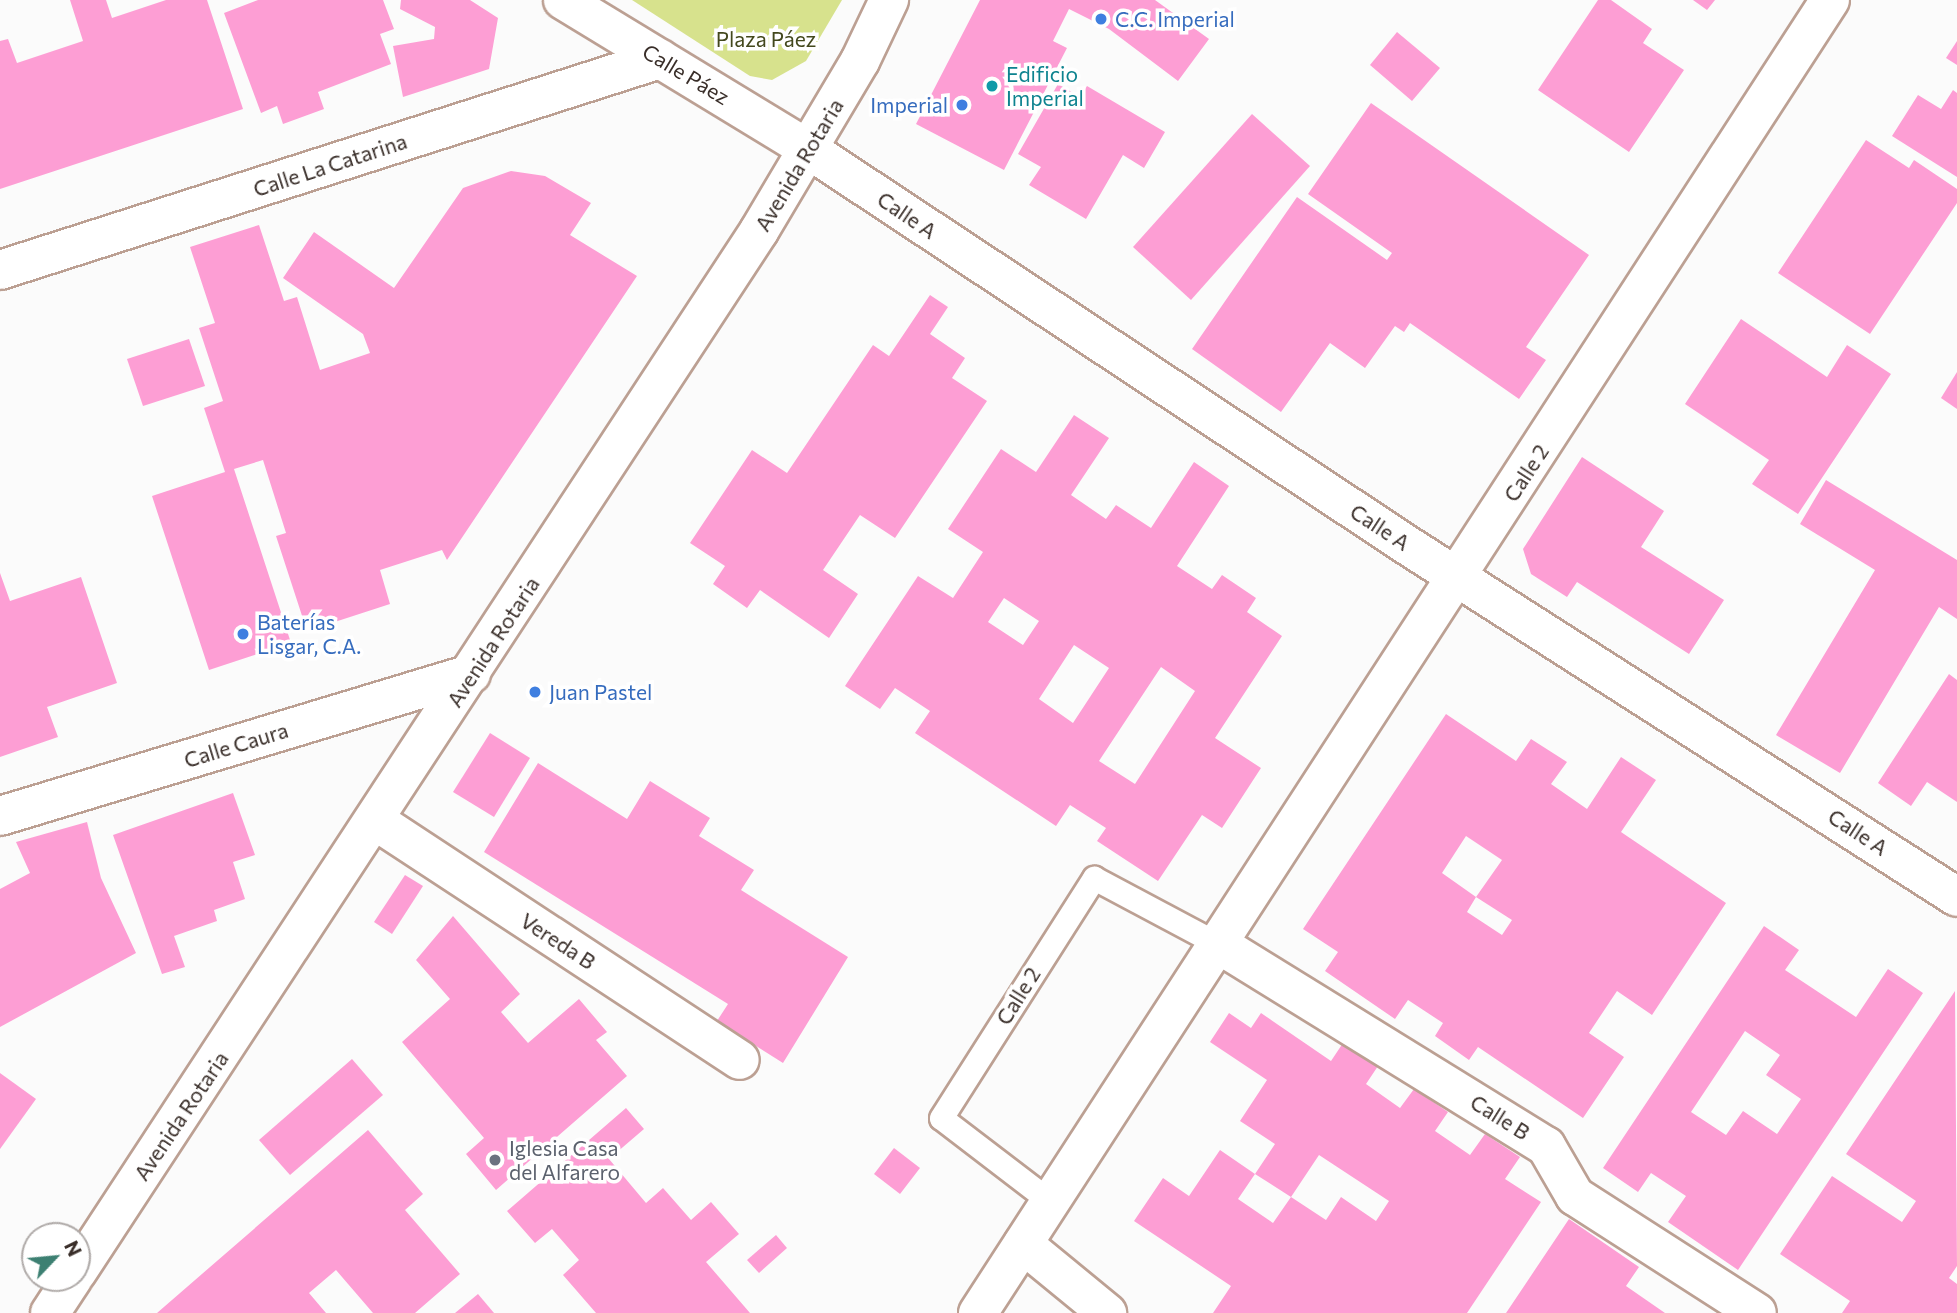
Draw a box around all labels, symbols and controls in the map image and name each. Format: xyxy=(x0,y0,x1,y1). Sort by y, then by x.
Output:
place label: C.C. Imperial xyxy=(1115,6,1235,32)
marker: C.C. Imperial xyxy=(1093,11,1109,27)
park label: Plaza Páez xyxy=(716,26,816,52)
street label: Calle Páez xyxy=(638,38,734,110)
place label: Edificio Imperial xyxy=(1006,61,1084,111)
marker: Edificio Imperial xyxy=(984,78,1000,94)
place label: Imperial xyxy=(870,92,948,118)
street label: Avenida Rotaria xyxy=(750,94,848,236)
marker: Imperial xyxy=(954,97,970,113)
street label: Calle La Catarina xyxy=(250,128,410,202)
street label: Calle A xyxy=(873,186,941,244)
street label: Calle 2 xyxy=(1498,440,1554,506)
street label: Calle A xyxy=(1346,499,1414,555)
street label: Avenida Rotaria xyxy=(442,572,544,712)
place label: Baterías Lisgar, C.A. xyxy=(257,609,361,659)
marker: Baterías Lisgar, C.A. xyxy=(235,626,251,642)
place label: Juan Pastel xyxy=(549,679,652,705)
marker: Juan Pastel xyxy=(527,684,543,700)
street label: Calle Caura xyxy=(181,717,291,773)
street label: Calle A xyxy=(1824,804,1892,860)
street label: Vereda B xyxy=(516,908,600,974)
street label: Calle 2 xyxy=(991,963,1045,1029)
street label: Avenida Rotaria xyxy=(129,1047,233,1185)
street label: Calle B xyxy=(1466,1089,1534,1145)
place label: Iglesia Casa del Alfarero xyxy=(509,1135,620,1185)
marker: Iglesia Casa del Alfarero xyxy=(487,1152,503,1168)
north arrow xyxy=(21,1222,91,1292)
text: N xyxy=(60,1237,87,1260)

